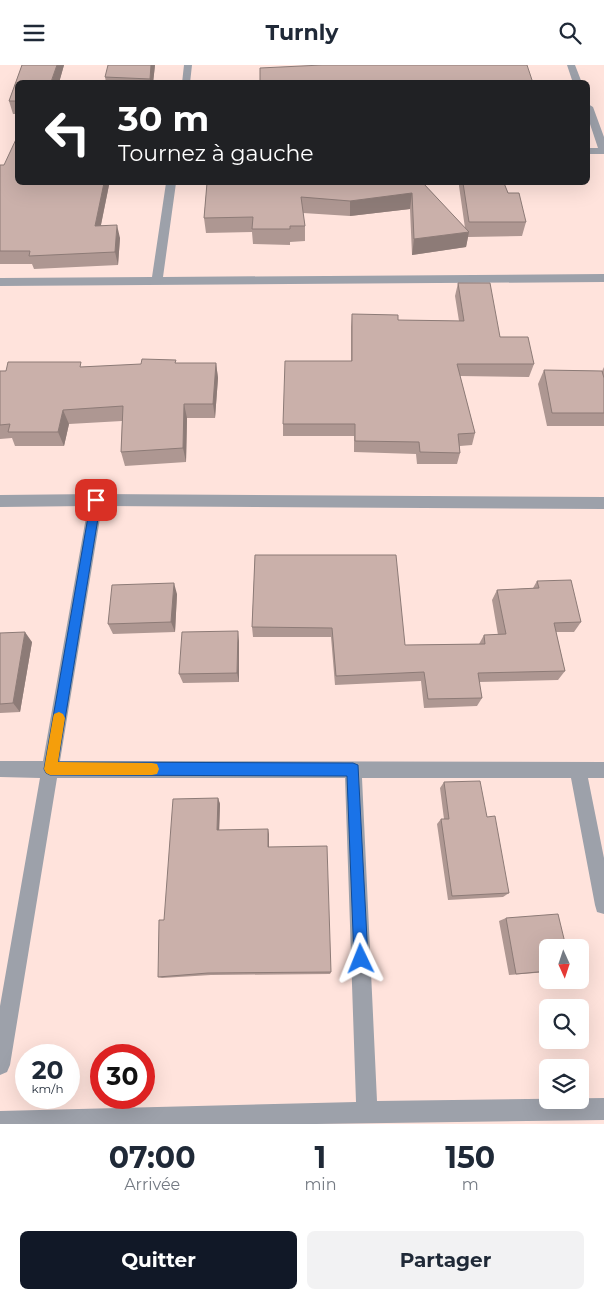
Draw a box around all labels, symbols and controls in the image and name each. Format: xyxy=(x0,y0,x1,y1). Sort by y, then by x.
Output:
icon: menu xyxy=(20,19,48,47)
text: Turnly xyxy=(266,19,338,46)
icon: search xyxy=(556,19,584,47)
text: 30 m xyxy=(118,97,209,140)
icon: left xyxy=(35,100,100,165)
text: Tournez à gauche xyxy=(118,140,314,167)
pin xyxy=(75,479,117,521)
icon: arrive xyxy=(82,486,110,514)
position arrow xyxy=(334,932,386,984)
north arrow xyxy=(539,939,589,989)
map controls xyxy=(539,939,589,1109)
button: search xyxy=(539,999,589,1049)
speed limit sign: 30 xyxy=(90,1044,155,1109)
text: 20 xyxy=(32,1055,63,1085)
button: layers xyxy=(539,1059,589,1109)
text: km/h xyxy=(31,1081,64,1096)
text: 07:00 xyxy=(109,1139,196,1176)
text: 1 xyxy=(315,1139,326,1176)
text: 150 xyxy=(445,1139,495,1176)
text: Arrivée xyxy=(124,1175,180,1194)
text: min xyxy=(304,1175,336,1194)
text: m xyxy=(462,1175,479,1194)
button: Quitter xyxy=(20,1231,297,1289)
button: Partager xyxy=(307,1231,584,1289)

